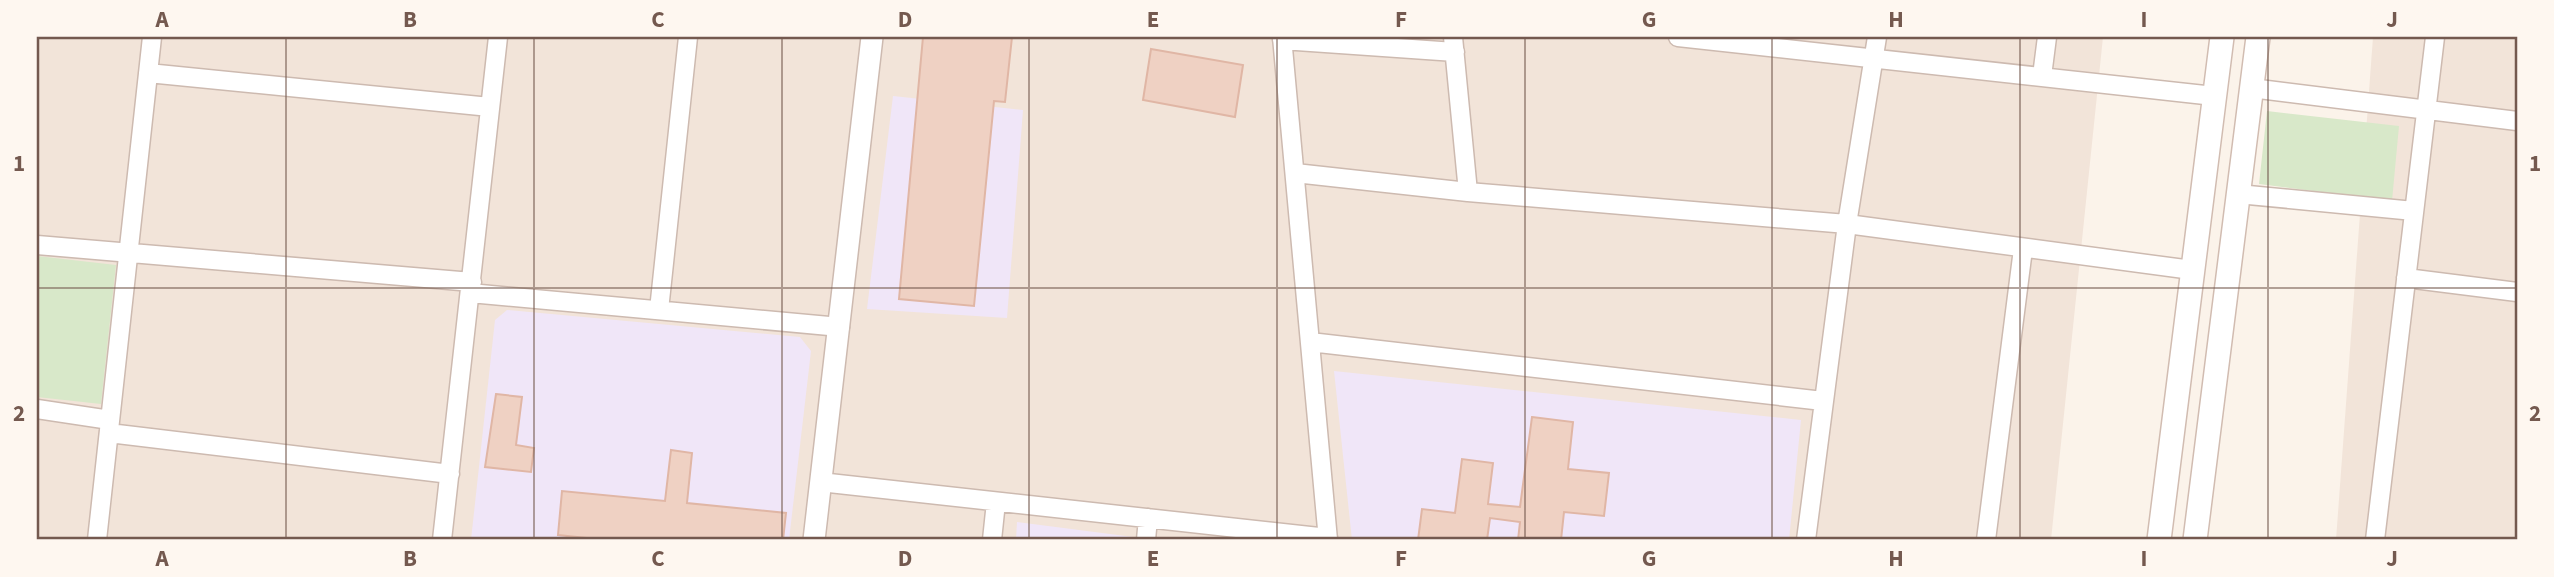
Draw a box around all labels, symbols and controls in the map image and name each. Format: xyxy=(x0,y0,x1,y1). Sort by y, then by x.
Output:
text: A xyxy=(154,3,169,36)
text: B xyxy=(403,3,417,36)
text: C xyxy=(651,3,665,36)
text: D xyxy=(898,3,912,36)
text: E xyxy=(1147,3,1159,36)
text: F xyxy=(1395,3,1407,36)
text: G xyxy=(1642,3,1656,36)
text: H xyxy=(1888,3,1904,36)
text: I xyxy=(2141,3,2147,36)
text: J xyxy=(2386,3,2398,36)
text: 1 xyxy=(13,147,25,180)
text: 1 xyxy=(2529,147,2541,180)
text: 2 xyxy=(13,397,25,430)
text: 2 xyxy=(2529,397,2541,430)
text: A xyxy=(154,542,169,575)
text: B xyxy=(403,542,417,575)
text: C xyxy=(651,542,665,575)
text: D xyxy=(898,542,912,575)
text: E xyxy=(1147,542,1159,575)
text: F xyxy=(1395,542,1407,575)
text: G xyxy=(1642,542,1656,575)
text: H xyxy=(1888,542,1904,575)
text: I xyxy=(2141,542,2147,575)
text: J xyxy=(2386,542,2398,575)

